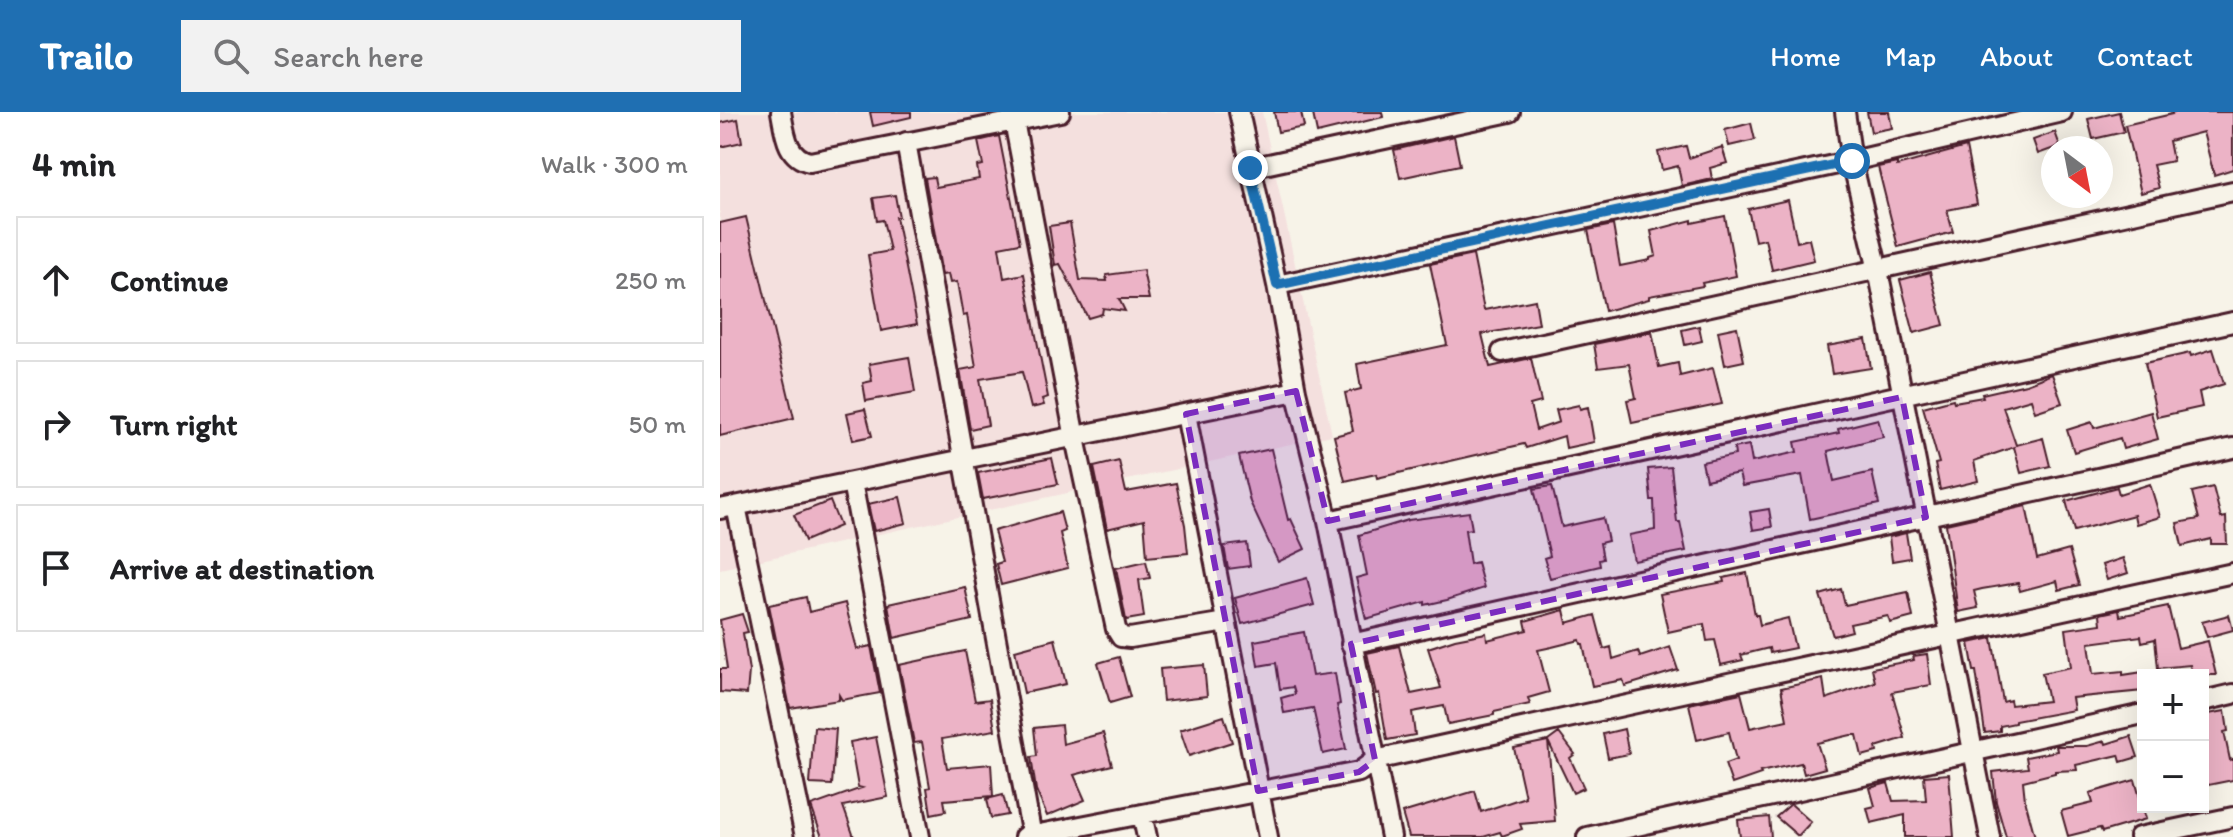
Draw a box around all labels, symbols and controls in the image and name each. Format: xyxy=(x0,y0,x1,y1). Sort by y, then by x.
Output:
search box xyxy=(181,20,741,92)
text: Trailo xyxy=(40,33,133,79)
icon: search xyxy=(209,34,253,78)
text: Search here xyxy=(273,38,424,75)
text: Home xyxy=(1770,39,1841,73)
text: Map xyxy=(1885,39,1936,73)
text: About xyxy=(1980,39,2053,73)
text: Contact xyxy=(2097,39,2193,73)
north arrow xyxy=(2041,136,2113,208)
route start xyxy=(1834,143,1870,179)
text: 4 min xyxy=(32,144,116,185)
text: Walk · 300 m xyxy=(541,148,688,180)
route end xyxy=(1232,150,1268,186)
icon: ahead xyxy=(34,258,78,302)
text: Continue xyxy=(110,262,229,299)
text: 250 m xyxy=(615,264,686,296)
icon: right xyxy=(34,402,78,446)
text: Turn right xyxy=(110,406,238,443)
text: 50 m xyxy=(629,408,686,440)
icon: arrive xyxy=(34,546,78,590)
text: Arrive at destination xyxy=(110,550,374,587)
map controls xyxy=(2137,669,2209,813)
button: + xyxy=(2137,669,2209,741)
button: − xyxy=(2137,741,2209,813)

